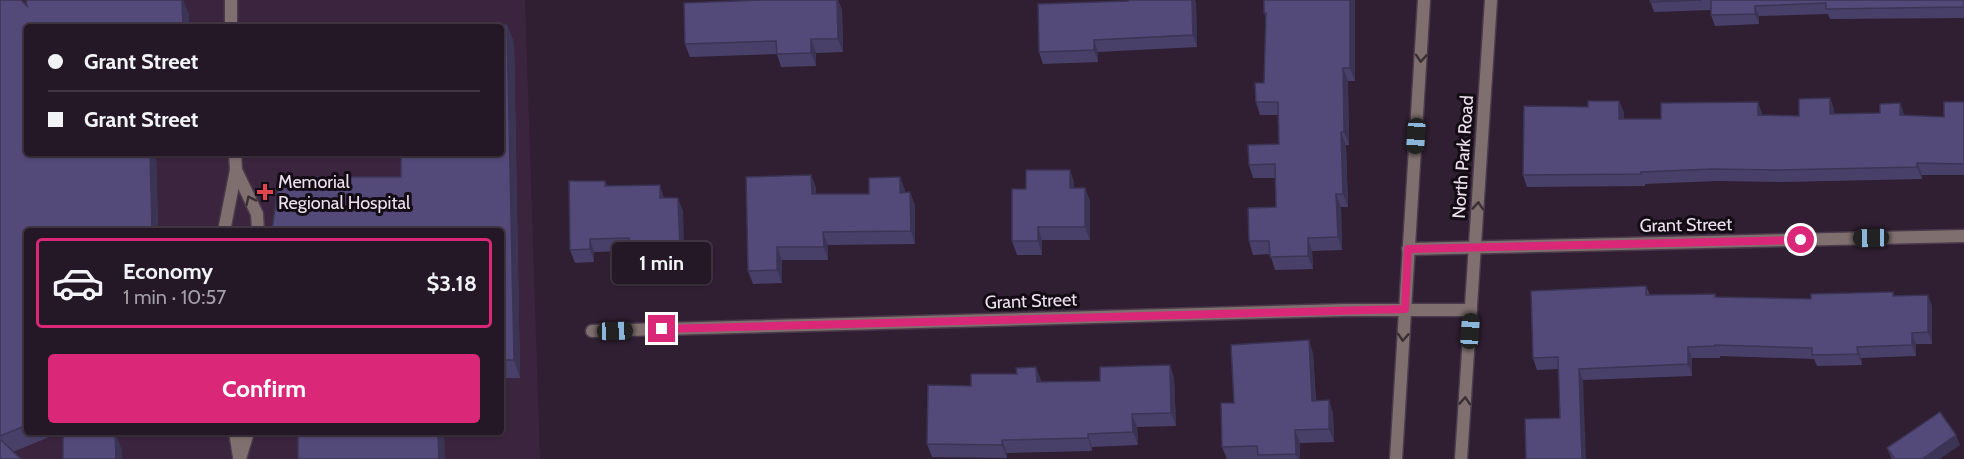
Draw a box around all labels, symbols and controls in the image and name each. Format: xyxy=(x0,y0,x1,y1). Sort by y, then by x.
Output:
text: Grant Street xyxy=(84,48,198,75)
one-way arrow xyxy=(1414,54,1427,63)
street label: North Park Road xyxy=(1448,95,1478,219)
text: Grant Street xyxy=(84,106,198,133)
car xyxy=(1406,117,1426,155)
place label: Memorial Regional Hospital xyxy=(278,171,411,214)
marker: Memorial Regional Hospital xyxy=(256,183,274,201)
one-way arrow xyxy=(246,195,258,206)
one-way arrow xyxy=(1471,202,1484,211)
street label: Grant Street xyxy=(1640,213,1732,237)
route start xyxy=(1787,226,1814,253)
car xyxy=(1853,229,1889,247)
callout: 1 min xyxy=(612,242,712,284)
text: 1 min xyxy=(639,251,684,275)
icon: car xyxy=(51,256,105,310)
text: Economy xyxy=(123,258,213,285)
text: $3.18 xyxy=(426,270,477,297)
text: 1 min · 10:57 xyxy=(123,285,226,309)
street label: Grant Street xyxy=(984,288,1078,314)
car xyxy=(1460,312,1480,350)
route end xyxy=(648,315,675,342)
car xyxy=(597,321,633,341)
one-way arrow xyxy=(1397,332,1410,341)
button: Confirm xyxy=(48,354,480,423)
one-way arrow xyxy=(1458,396,1471,405)

